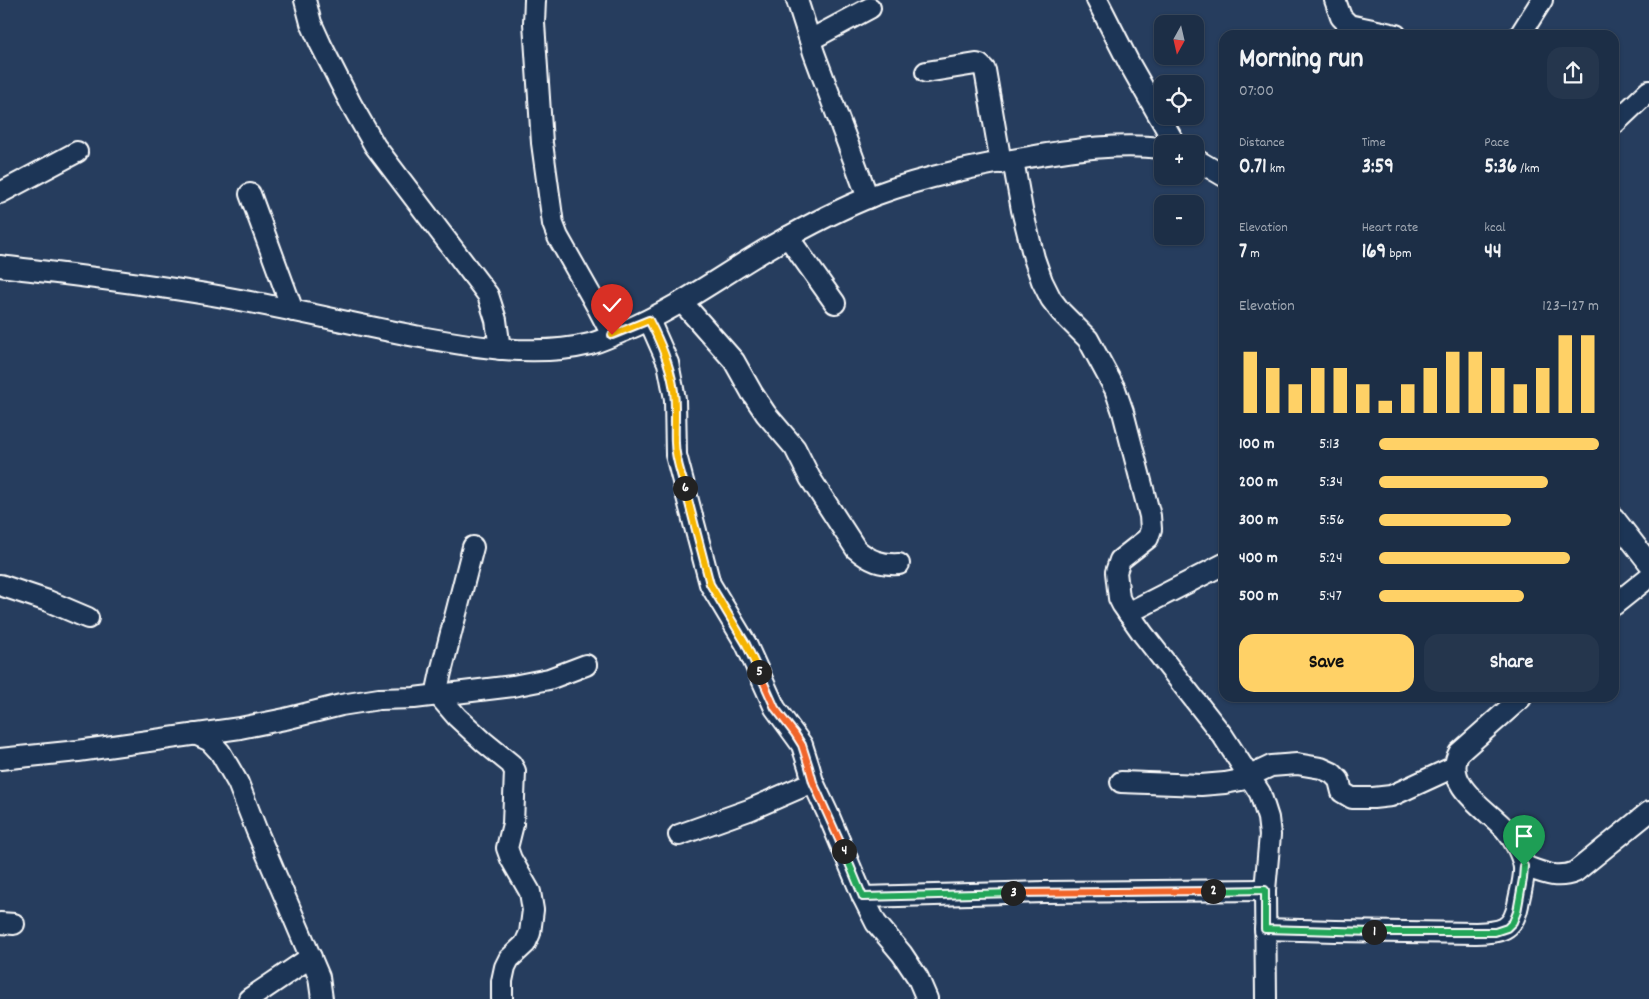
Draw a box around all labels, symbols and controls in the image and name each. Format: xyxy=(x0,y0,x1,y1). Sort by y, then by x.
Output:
north arrow xyxy=(1154,15,1204,65)
map controls xyxy=(1154,15,1204,245)
text: Morning run xyxy=(1239,41,1363,81)
button: share xyxy=(1547,47,1599,99)
button: locate xyxy=(1154,75,1204,125)
text: 07:00 xyxy=(1239,80,1274,103)
text: Distance xyxy=(1239,133,1285,153)
text: Time xyxy=(1362,133,1386,153)
text: Pace xyxy=(1484,133,1509,153)
button: + xyxy=(1154,135,1204,185)
text: 0.71 xyxy=(1239,153,1267,183)
text: 3:59 xyxy=(1362,153,1394,183)
text: 5:36 xyxy=(1484,153,1517,183)
text: km xyxy=(1267,159,1285,179)
text: /km xyxy=(1517,159,1540,179)
button: − xyxy=(1154,195,1204,245)
text: Elevation xyxy=(1239,218,1288,238)
text: Heart rate xyxy=(1362,218,1418,238)
text: kcal xyxy=(1484,218,1506,238)
text: 7 xyxy=(1239,238,1247,268)
text: 169 xyxy=(1362,238,1386,268)
text: 44 xyxy=(1484,238,1502,268)
text: m xyxy=(1247,244,1260,264)
text: bpm xyxy=(1386,244,1412,264)
pin xyxy=(591,284,633,335)
icon: check xyxy=(598,291,626,319)
text: Elevation xyxy=(1239,295,1295,318)
text: 123–127 m xyxy=(1542,295,1599,318)
text: 100 m xyxy=(1239,433,1275,456)
text: 5:13 xyxy=(1319,433,1340,456)
text: 200 m xyxy=(1239,471,1278,494)
text: 5:34 xyxy=(1319,471,1343,494)
pin: 6 xyxy=(672,476,698,500)
text: 6 xyxy=(682,478,689,498)
text: 300 m xyxy=(1239,509,1278,532)
text: 5:56 xyxy=(1319,509,1344,532)
text: 400 m xyxy=(1239,547,1278,570)
text: 5:24 xyxy=(1319,547,1343,570)
text: 500 m xyxy=(1239,585,1279,608)
text: 5:47 xyxy=(1319,585,1342,608)
button: Save xyxy=(1239,634,1414,692)
button: Share xyxy=(1424,634,1599,692)
pin: 5 xyxy=(746,660,772,684)
text: 5 xyxy=(756,662,763,682)
pin xyxy=(1503,815,1545,866)
icon: arrive xyxy=(1510,822,1538,850)
pin: 4 xyxy=(832,838,856,864)
text: 4 xyxy=(842,841,847,861)
pin: 2 xyxy=(1200,878,1226,904)
pin: 3 xyxy=(1000,880,1026,906)
text: 2 xyxy=(1210,881,1217,901)
text: 3 xyxy=(1010,883,1017,903)
pin: 1 xyxy=(1362,920,1386,944)
text: 1 xyxy=(1373,922,1376,942)

